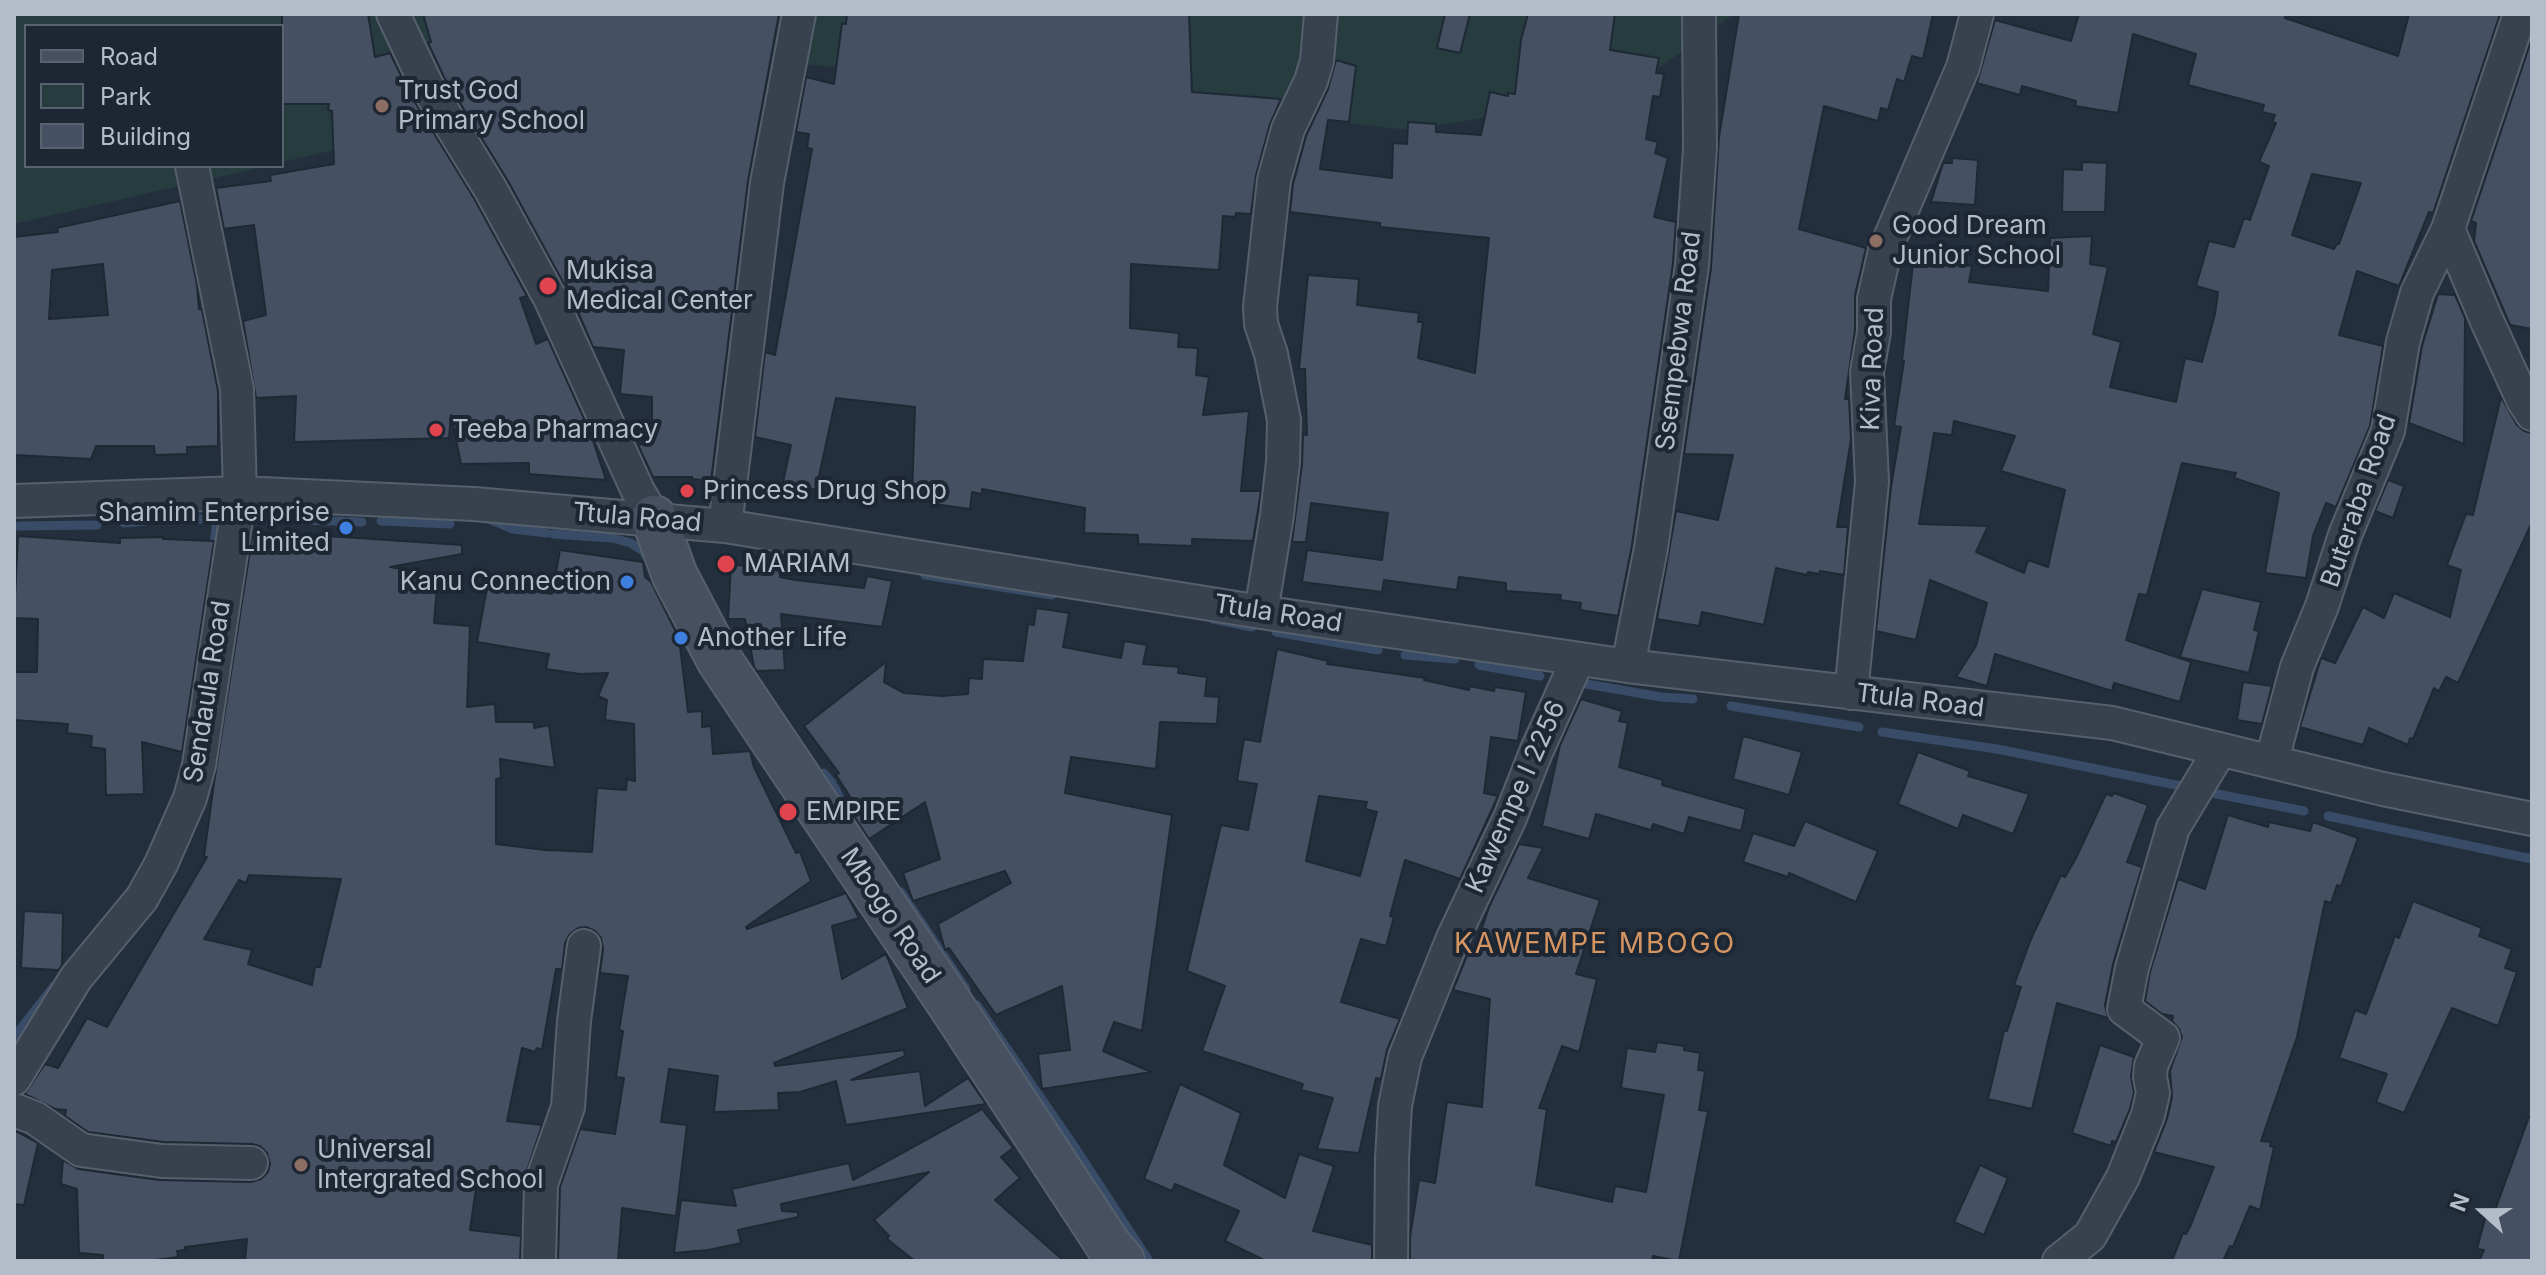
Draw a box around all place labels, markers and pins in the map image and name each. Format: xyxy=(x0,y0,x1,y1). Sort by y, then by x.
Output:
place label: Trust God Primary School xyxy=(398,75,585,136)
marker: Trust God Primary School xyxy=(373,97,391,115)
place label: Good Dream Junior School xyxy=(1892,210,2061,272)
marker: Good Dream Junior School xyxy=(1867,232,1885,250)
place label: Mukisa Medical Center xyxy=(566,255,753,316)
marker: Mukisa Medical Center xyxy=(537,275,559,297)
place label: Teeba Pharmacy xyxy=(452,414,658,446)
marker: Teeba Pharmacy xyxy=(427,421,445,439)
place label: Princess Drug Shop xyxy=(703,475,947,507)
marker: Princess Drug Shop xyxy=(678,482,696,500)
place label: Shamim Enterprise Limited xyxy=(98,497,330,558)
marker: Shamim Enterprise Limited xyxy=(337,519,355,537)
place label: MARIAM xyxy=(744,548,851,580)
marker: MARIAM xyxy=(715,553,737,575)
place label: Kanu Connection xyxy=(400,566,611,598)
marker: Kanu Connection xyxy=(618,573,636,591)
place label: Another Life xyxy=(697,622,847,654)
marker: Another Life xyxy=(672,629,690,647)
place label: EMPIRE xyxy=(806,796,901,828)
marker: EMPIRE xyxy=(777,801,799,823)
place label: Universal Intergrated School xyxy=(317,1134,543,1196)
marker: Universal Intergrated School xyxy=(292,1156,310,1174)

